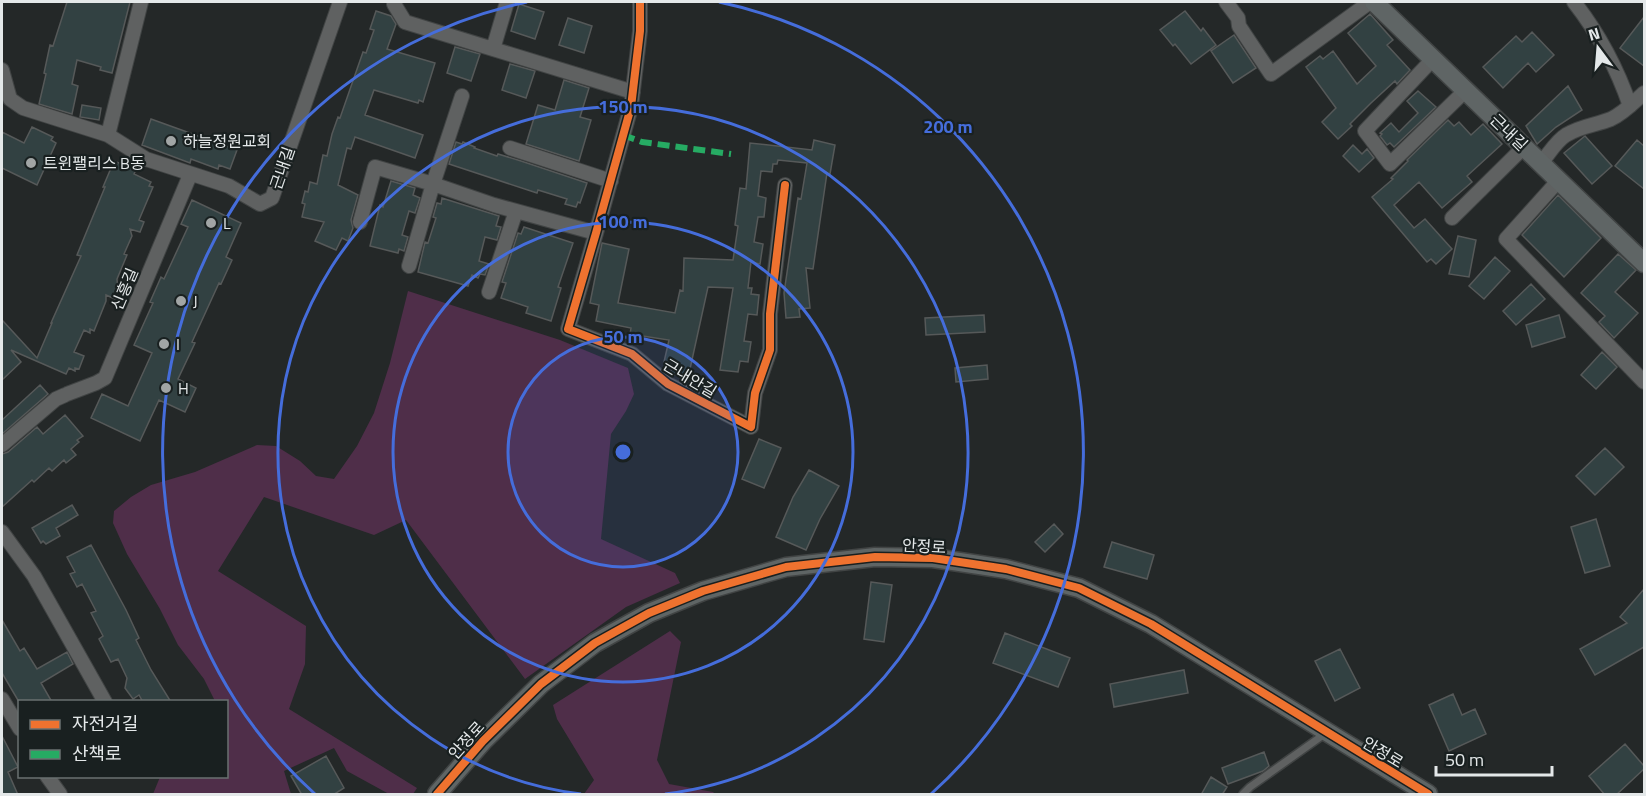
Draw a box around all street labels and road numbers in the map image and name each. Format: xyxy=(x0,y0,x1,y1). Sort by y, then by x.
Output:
street label: 근내길 xyxy=(1485,108,1533,156)
street label: 근내길 xyxy=(263,143,301,193)
street label: 신흥길 xyxy=(104,264,144,314)
street label: 근내안길 xyxy=(659,353,721,403)
street label: 안정로 xyxy=(901,533,947,559)
street label: 안정로 xyxy=(442,715,490,764)
street label: 안정로 xyxy=(1358,730,1408,774)

